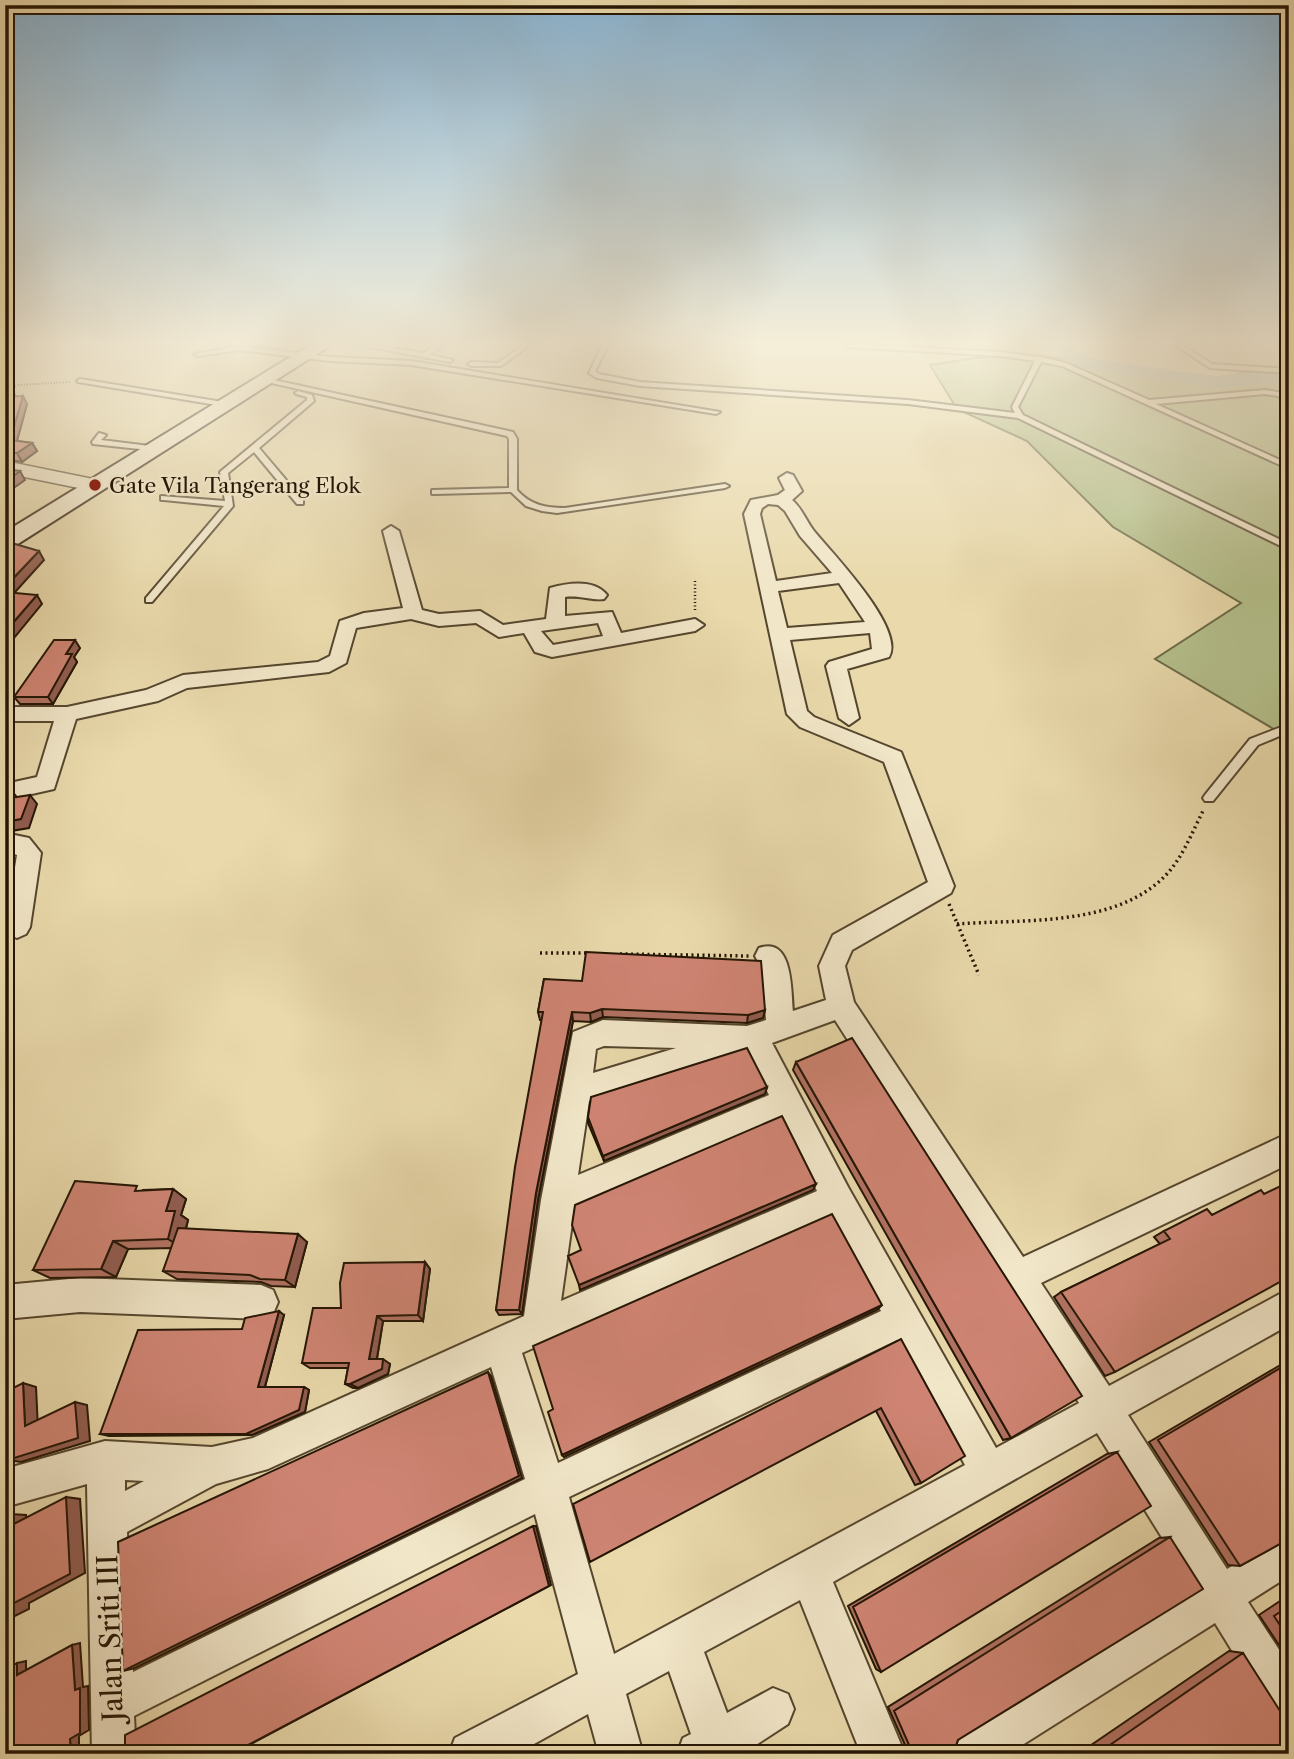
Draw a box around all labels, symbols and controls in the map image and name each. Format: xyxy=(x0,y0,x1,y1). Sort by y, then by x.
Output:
place label: Gate Vila Tangerang Elok xyxy=(109,473,362,498)
marker: Gate Vila Tangerang Elok xyxy=(87,477,103,493)
street label: Jalan Sriti III xyxy=(90,1554,130,1726)

